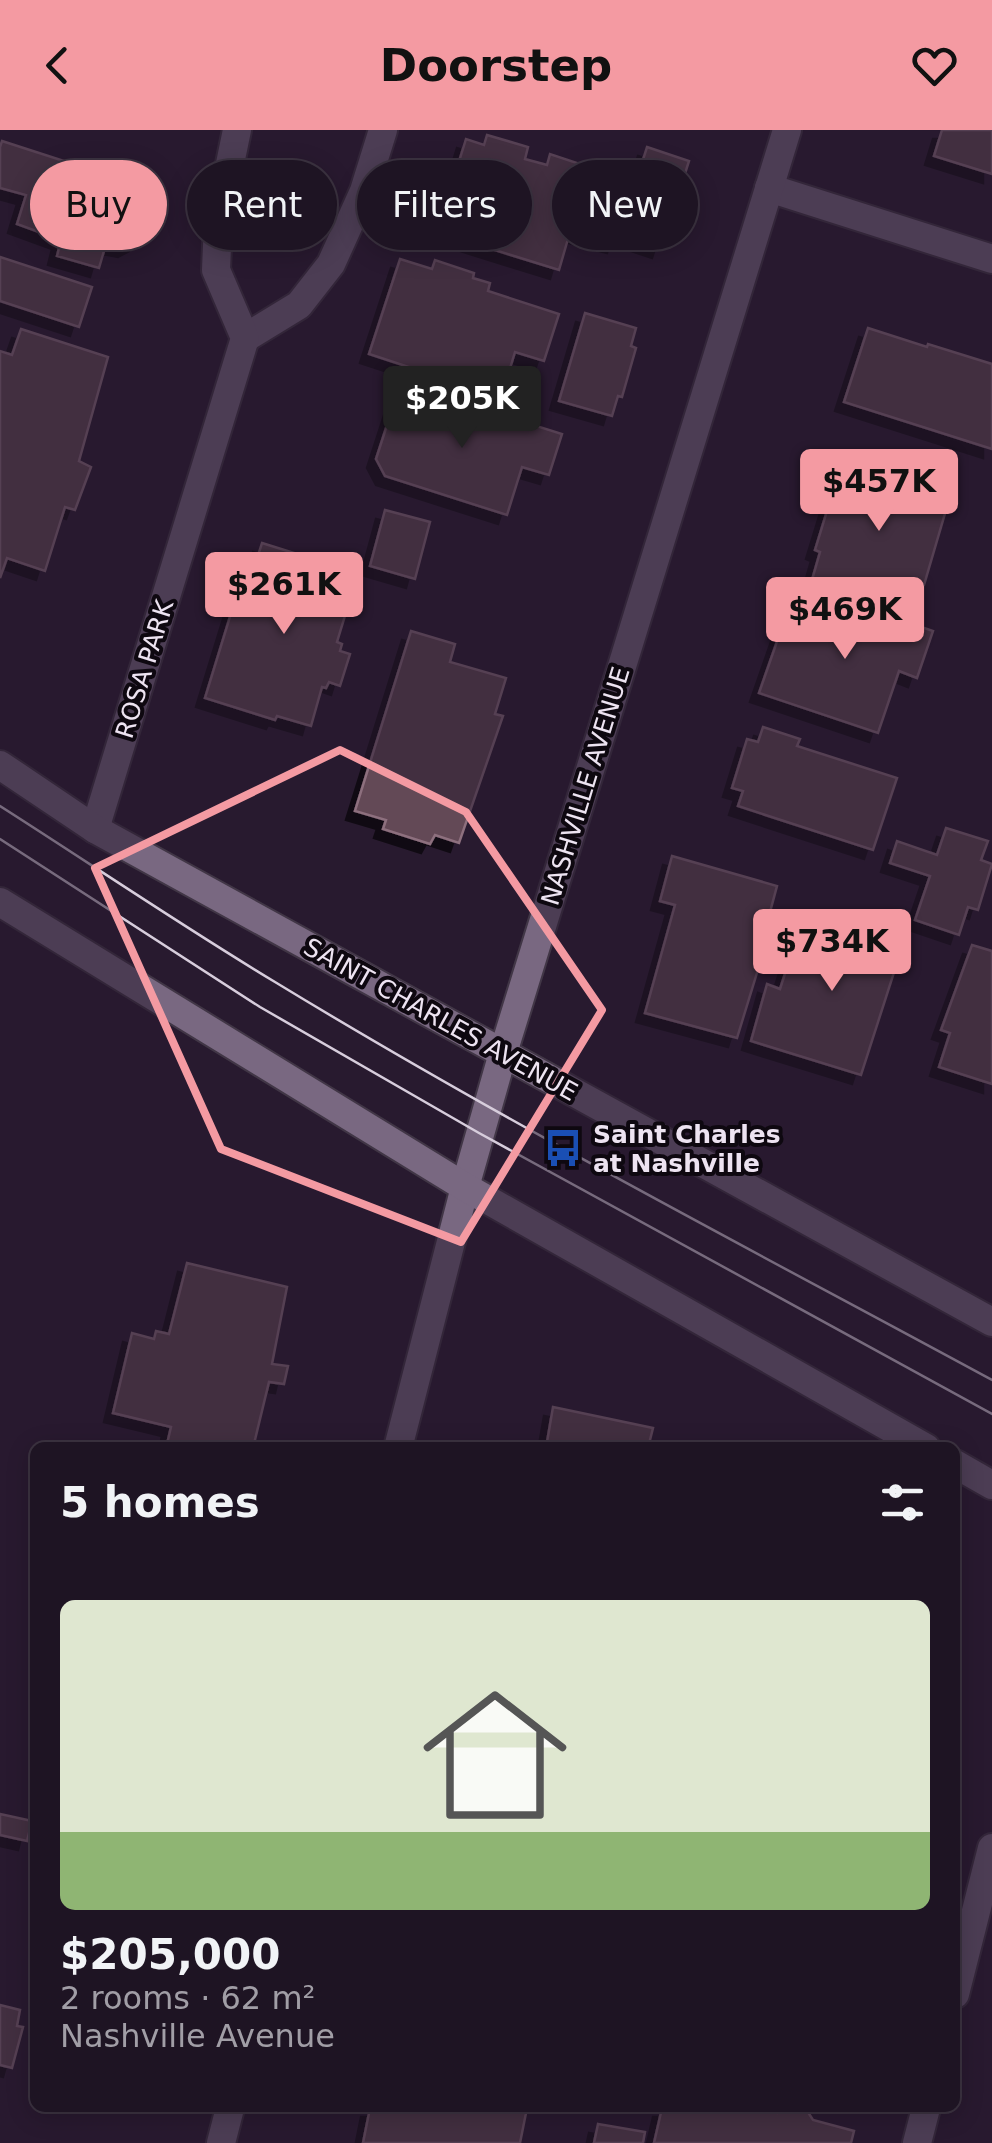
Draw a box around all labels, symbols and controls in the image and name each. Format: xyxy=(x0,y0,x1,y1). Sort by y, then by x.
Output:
icon: back xyxy=(30,38,85,93)
icon: heart xyxy=(907,38,962,93)
text: Doorstep xyxy=(380,39,612,92)
chip: Buy xyxy=(30,160,167,250)
chip: Rent xyxy=(187,160,337,250)
chip: Filters xyxy=(357,160,532,250)
chip: New xyxy=(552,160,698,250)
pin: $205K xyxy=(392,366,532,451)
text: $205K xyxy=(405,379,519,417)
pin: $457K xyxy=(809,449,949,534)
text: $457K xyxy=(822,462,936,500)
pin: $261K xyxy=(214,552,354,637)
text: $261K xyxy=(227,565,341,603)
pin: $469K xyxy=(775,577,915,662)
text: $469K xyxy=(788,590,902,628)
street label: ROSA PARK xyxy=(110,596,179,742)
street label: NASHVILLE AVENUE xyxy=(535,663,636,909)
pin: $734K xyxy=(762,909,902,994)
text: $734K xyxy=(775,922,889,960)
street label: SAINT CHARLES AVENUE xyxy=(299,932,583,1107)
place label: Saint Charles at Nashville xyxy=(593,1120,781,1178)
bus stop icon: Saint Charles at Nashville xyxy=(542,1127,584,1169)
icon: filters xyxy=(875,1475,930,1530)
text: 5 homes xyxy=(60,1478,260,1527)
icon: home xyxy=(405,1665,585,1845)
text: $205,000 xyxy=(60,1930,281,1979)
text: 2 rooms · 62 m² xyxy=(60,1979,315,2017)
text: Nashville Avenue xyxy=(60,2017,335,2055)

